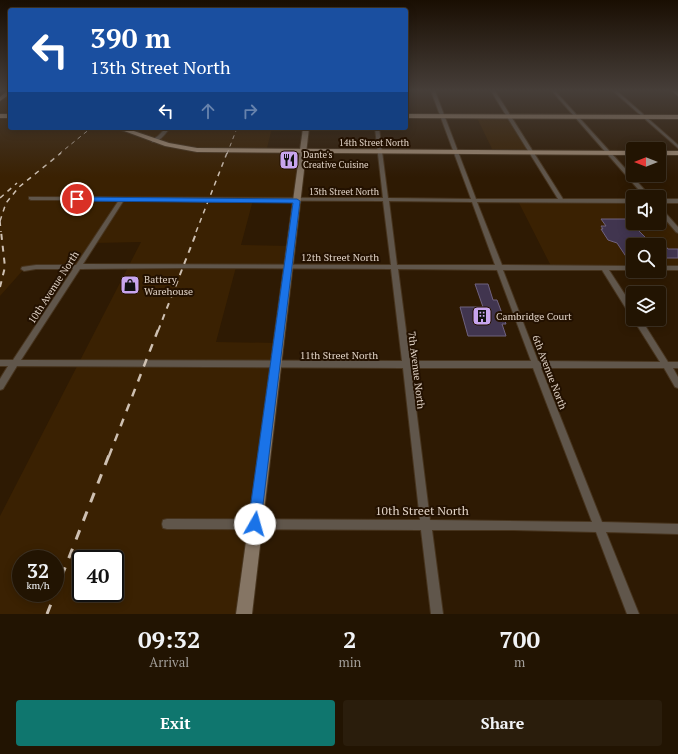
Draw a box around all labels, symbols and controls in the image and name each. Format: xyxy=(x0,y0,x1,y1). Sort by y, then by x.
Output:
text: 390 m xyxy=(90,19,171,56)
icon: left xyxy=(24,24,76,76)
text: 13th Street North xyxy=(90,55,231,79)
icon: left xyxy=(155,100,177,122)
icon: ahead xyxy=(197,100,219,122)
icon: right xyxy=(239,100,261,122)
street label: 14th Street North xyxy=(339,137,410,149)
north arrow xyxy=(626,142,666,182)
map controls xyxy=(626,142,666,326)
restaurant icon: Dante's Creative Cuisine xyxy=(278,149,300,171)
place label: Dante's Creative Cuisine xyxy=(303,149,369,171)
pin xyxy=(60,182,94,216)
street label: 13th Street North xyxy=(309,186,380,198)
icon: arrive xyxy=(66,188,88,210)
button: sound xyxy=(626,190,666,230)
button: search xyxy=(626,238,666,278)
street label: 10th Avenue North xyxy=(25,248,82,326)
street label: 12th Street North xyxy=(301,251,379,264)
place label: Battery Warehouse xyxy=(144,273,193,298)
shop icon: Battery Warehouse xyxy=(119,274,141,296)
button: layers xyxy=(626,286,666,326)
building icon: Cambridge Court xyxy=(471,305,493,327)
place label: Cambridge Court xyxy=(496,310,572,323)
street label: 7th Avenue North xyxy=(405,330,428,410)
street label: 6th Avenue North xyxy=(529,333,570,411)
street label: 11th Street North xyxy=(300,349,378,362)
position arrow xyxy=(234,503,276,545)
street label: 10th Street North xyxy=(375,503,469,518)
speed limit sign: 40 xyxy=(72,550,124,602)
text: 32 xyxy=(27,557,49,584)
text: km/h xyxy=(26,579,50,592)
text: 09:32 xyxy=(138,623,200,655)
text: 2 xyxy=(343,623,357,655)
text: 700 xyxy=(499,623,540,655)
text: Arrival xyxy=(149,653,189,671)
text: min xyxy=(338,653,361,671)
text: m xyxy=(514,653,525,671)
button: Exit xyxy=(16,700,335,746)
button: Share xyxy=(343,700,662,746)

